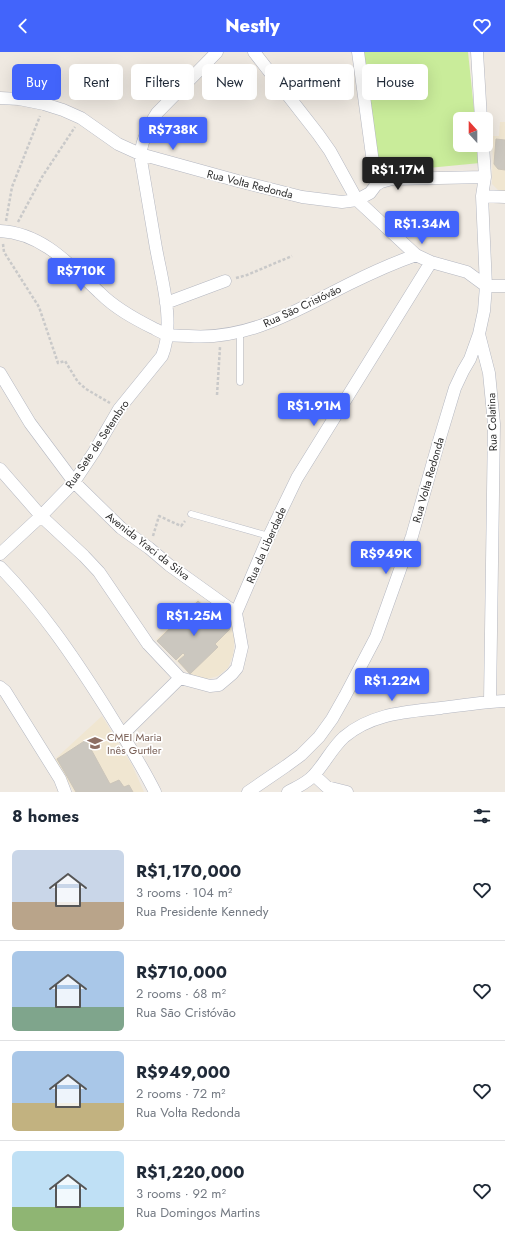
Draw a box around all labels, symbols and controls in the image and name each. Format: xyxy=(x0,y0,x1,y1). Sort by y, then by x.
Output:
text: Nestly xyxy=(225,13,280,39)
icon: back xyxy=(12,15,34,37)
icon: heart xyxy=(471,15,493,37)
chip: Buy xyxy=(12,64,61,100)
chip: Rent xyxy=(69,64,123,100)
chip: Filters xyxy=(131,64,194,100)
chip: New xyxy=(202,64,257,100)
chip: Apartment xyxy=(265,64,354,100)
chip: House xyxy=(362,64,428,100)
north arrow xyxy=(453,112,493,152)
map controls xyxy=(453,112,493,152)
pin: R$738K xyxy=(140,117,206,151)
text: R$738K xyxy=(148,120,198,139)
pin: R$1.17M xyxy=(361,157,435,191)
text: R$1.17M xyxy=(371,160,425,179)
street label: Rua Volta Redonda xyxy=(205,166,295,202)
pin: R$1.34M xyxy=(385,211,459,245)
text: R$1.34M xyxy=(394,214,450,233)
pin: R$710K xyxy=(48,258,114,292)
text: R$710K xyxy=(57,261,105,280)
street label: Rua São Cristóvão xyxy=(260,281,344,331)
pin: R$1.91M xyxy=(277,393,351,427)
street label: Rua Colatina xyxy=(483,393,501,451)
text: R$1.91M xyxy=(287,396,341,415)
street label: Rua Sete de Setembro xyxy=(61,397,133,491)
street label: Rua Volta Redonda xyxy=(408,435,448,525)
street label: Rua da Liberdade xyxy=(242,504,290,586)
street label: Avenida Yraci da Silva xyxy=(103,508,193,584)
pin: R$949K xyxy=(353,541,419,575)
text: R$949K xyxy=(360,544,412,563)
pin: R$1.25M xyxy=(157,603,231,637)
text: R$1.25M xyxy=(166,606,222,625)
pin: R$1.22M xyxy=(355,668,429,702)
text: R$1.22M xyxy=(364,671,420,690)
place label: CMEI Maria Inês Gurtler xyxy=(107,729,162,758)
school or university icon: CMEI Maria Inês Gurtler xyxy=(86,734,104,752)
text: 8 homes xyxy=(12,804,79,828)
icon: filters xyxy=(471,805,493,827)
text: R$1,170,000 xyxy=(136,859,241,883)
icon: home xyxy=(44,866,92,914)
icon: heart xyxy=(471,879,493,901)
text: 3 rooms · 104 m² xyxy=(136,883,232,902)
text: Rua Presidente Kennedy xyxy=(136,902,268,921)
text: R$710,000 xyxy=(136,960,227,984)
icon: home xyxy=(44,967,92,1015)
icon: heart xyxy=(471,980,493,1002)
text: 2 rooms · 68 m² xyxy=(136,984,226,1003)
text: Rua São Cristóvão xyxy=(136,1003,236,1022)
text: R$949,000 xyxy=(136,1060,230,1084)
icon: home xyxy=(44,1067,92,1115)
icon: heart xyxy=(471,1080,493,1102)
text: 2 rooms · 72 m² xyxy=(136,1084,226,1103)
text: Rua Volta Redonda xyxy=(136,1103,240,1122)
text: R$1,220,000 xyxy=(136,1160,245,1184)
icon: home xyxy=(44,1167,92,1215)
icon: heart xyxy=(471,1180,493,1202)
text: 3 rooms · 92 m² xyxy=(136,1184,226,1203)
text: Rua Domingos Martins xyxy=(136,1203,260,1222)

